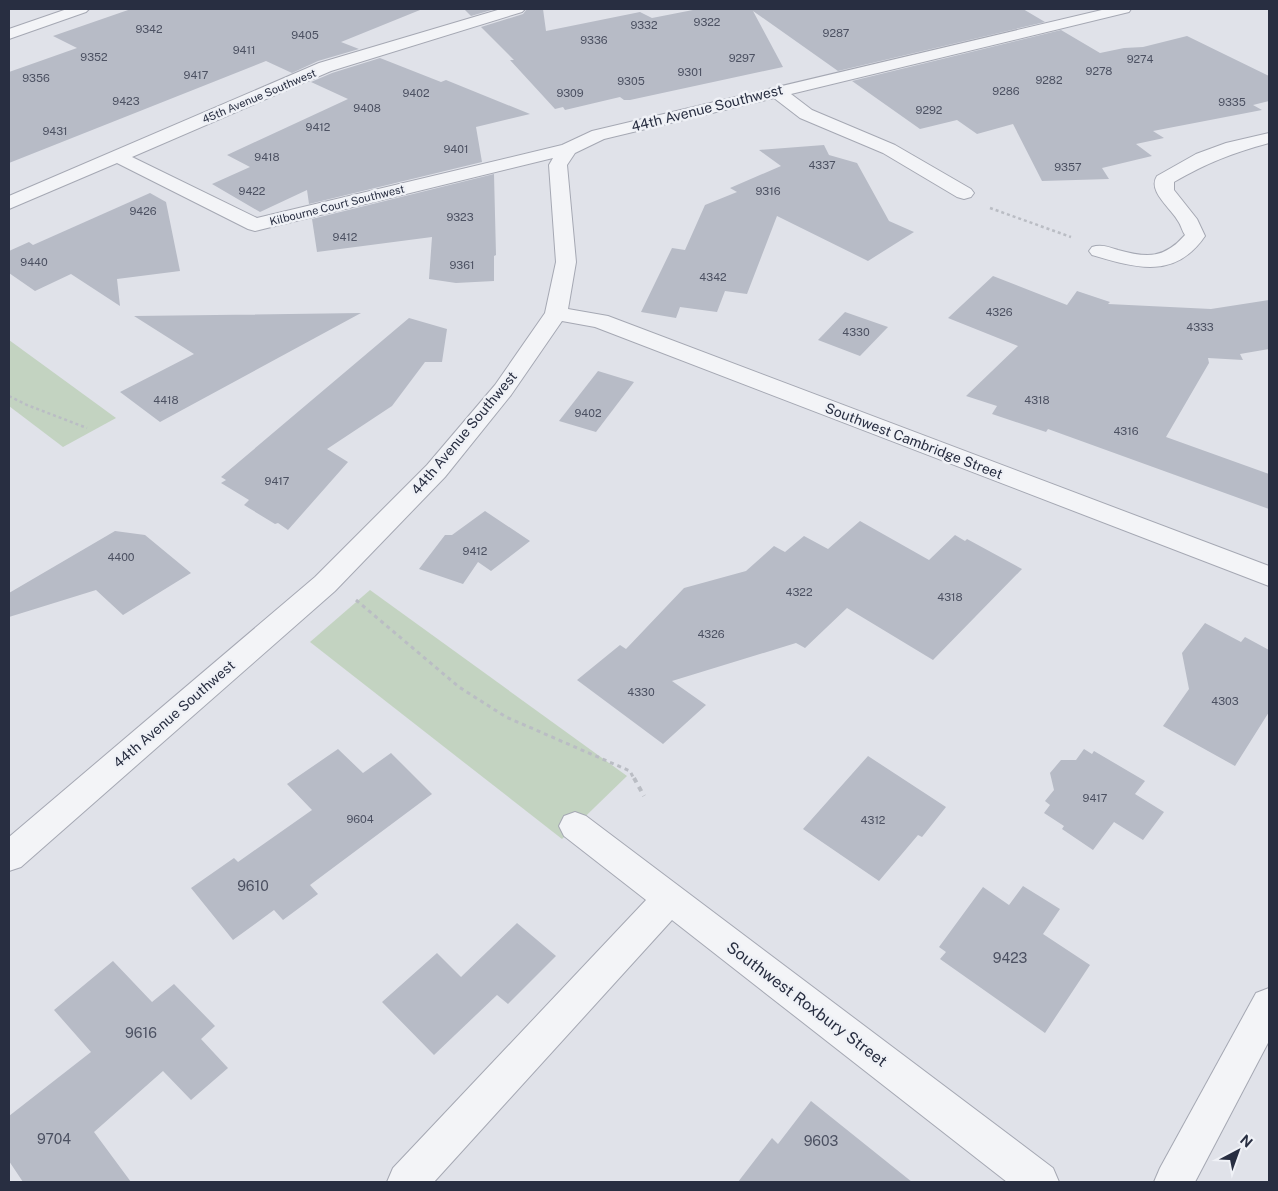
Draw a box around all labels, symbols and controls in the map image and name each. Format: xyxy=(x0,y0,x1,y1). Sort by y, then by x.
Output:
house number: 9322 xyxy=(694,16,721,28)
house number: 9332 xyxy=(630,19,658,31)
house number: 9342 xyxy=(135,23,163,35)
house number: 9287 xyxy=(823,27,850,39)
house number: 9405 xyxy=(291,29,319,41)
house number: 9336 xyxy=(580,34,608,46)
house number: 9411 xyxy=(233,44,255,56)
house number: 9352 xyxy=(80,51,108,63)
house number: 9297 xyxy=(729,52,756,64)
house number: 9274 xyxy=(1127,53,1153,65)
house number: 9278 xyxy=(1086,65,1112,77)
house number: 9301 xyxy=(678,66,702,78)
street label: 45th Avenue Southwest xyxy=(200,67,318,125)
house number: 9417 xyxy=(184,69,209,81)
house number: 9356 xyxy=(22,72,50,84)
house number: 9282 xyxy=(1035,74,1063,86)
house number: 9305 xyxy=(617,75,645,87)
street label: 44th Avenue Southwest xyxy=(630,81,784,135)
house number: 9286 xyxy=(992,85,1020,97)
house number: 9402 xyxy=(402,87,430,99)
house number: 9309 xyxy=(556,87,584,99)
house number: 9423 xyxy=(112,95,140,107)
house number: 9335 xyxy=(1218,96,1246,108)
house number: 9408 xyxy=(353,102,381,114)
house number: 9292 xyxy=(916,104,943,116)
house number: 9412 xyxy=(306,121,331,133)
house number: 9431 xyxy=(42,125,68,137)
house number: 9401 xyxy=(444,143,468,155)
house number: 9418 xyxy=(254,151,280,163)
house number: 4337 xyxy=(808,159,836,171)
house number: 9357 xyxy=(1054,161,1082,173)
street label: Kilbourne Court Southwest xyxy=(268,182,406,228)
house number: 9422 xyxy=(239,185,266,197)
house number: 9316 xyxy=(755,185,781,197)
house number: 9426 xyxy=(129,205,157,217)
house number: 9323 xyxy=(446,211,474,223)
house number: 9412 xyxy=(333,231,358,243)
house number: 9440 xyxy=(20,256,48,268)
house number: 9361 xyxy=(450,259,474,271)
house number: 4342 xyxy=(699,271,727,283)
house number: 4326 xyxy=(985,306,1013,318)
house number: 4333 xyxy=(1186,321,1214,333)
house number: 4330 xyxy=(842,326,870,338)
street label: 44th Avenue Southwest xyxy=(408,368,520,498)
house number: 4418 xyxy=(153,394,179,406)
house number: 4318 xyxy=(1024,394,1050,406)
street label: Southwest Cambridge Street xyxy=(823,400,1005,482)
house number: 9402 xyxy=(574,407,602,419)
house number: 4316 xyxy=(1113,425,1139,437)
house number: 9417 xyxy=(265,475,290,487)
house number: 9412 xyxy=(463,545,488,557)
house number: 4400 xyxy=(107,551,135,563)
house number: 4322 xyxy=(786,586,813,598)
house number: 4318 xyxy=(937,591,963,603)
house number: 4326 xyxy=(697,628,725,640)
street label: 44th Avenue Southwest xyxy=(110,657,238,771)
house number: 4330 xyxy=(627,686,655,698)
house number: 4303 xyxy=(1211,695,1239,707)
house number: 9417 xyxy=(1083,792,1108,804)
house number: 9604 xyxy=(346,813,374,825)
house number: 4312 xyxy=(861,814,886,826)
house number: 9610 xyxy=(237,878,269,894)
street label: Southwest Roxbury Street xyxy=(723,937,891,1071)
house number: 9423 xyxy=(993,950,1028,966)
house number: 9616 xyxy=(125,1025,157,1041)
north arrow xyxy=(1213,1126,1263,1176)
house number: 9704 xyxy=(37,1131,71,1147)
text: N xyxy=(1237,1132,1256,1151)
house number: 9603 xyxy=(804,1133,838,1149)

